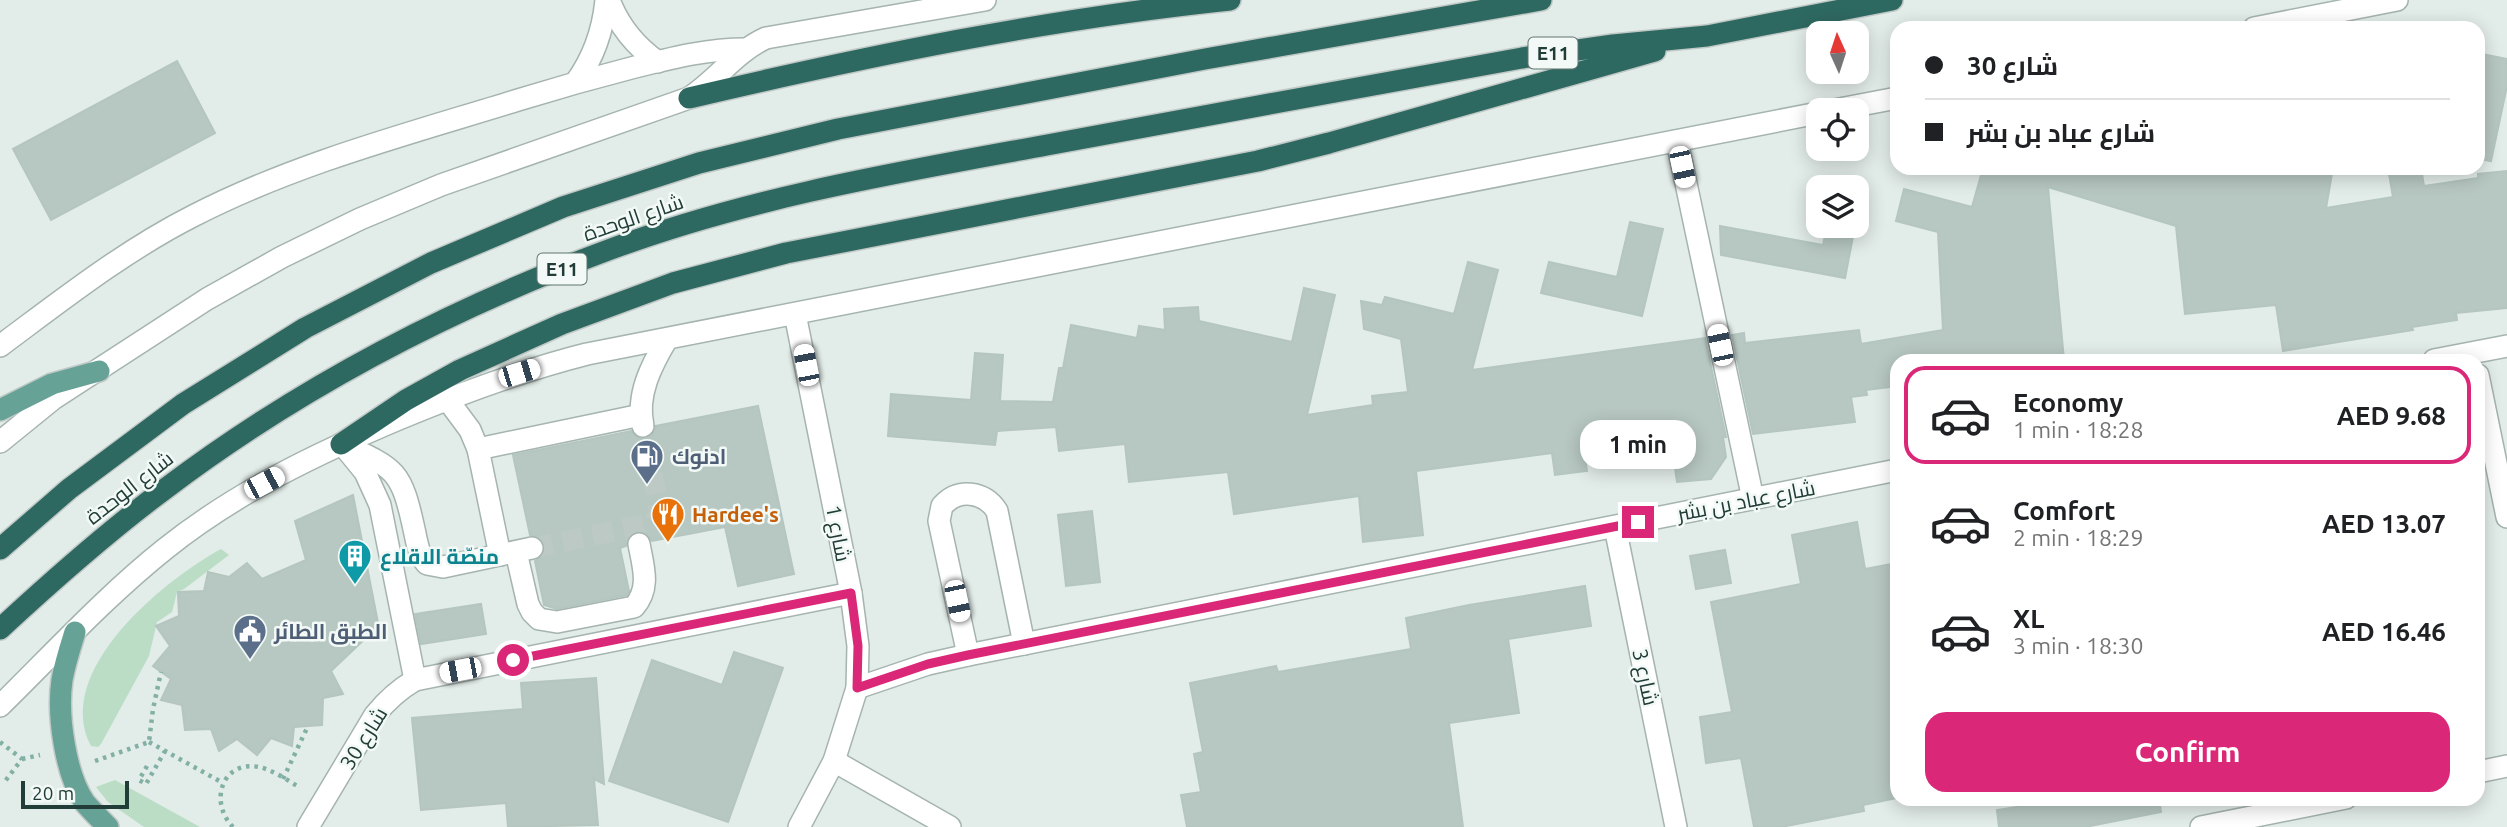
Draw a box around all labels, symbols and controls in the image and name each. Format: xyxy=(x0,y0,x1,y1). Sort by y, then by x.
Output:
north arrow xyxy=(1806,21,1869,84)
map controls xyxy=(1806,21,1869,238)
road number: E11 xyxy=(1528,38,1578,68)
text: شارع 30 xyxy=(1967,51,2058,80)
button: locate xyxy=(1806,98,1869,161)
text: شارع عباد بن بشر xyxy=(1967,118,2155,147)
car xyxy=(1668,144,1697,190)
button: layers xyxy=(1806,175,1869,238)
street label: شارع الوحدة xyxy=(580,189,687,248)
road number: E11 xyxy=(538,254,586,284)
car xyxy=(1706,322,1735,368)
car xyxy=(792,342,821,388)
car xyxy=(496,357,543,389)
icon: car xyxy=(1929,384,1992,447)
text: Economy xyxy=(2013,388,2123,417)
text: AED 9.68 xyxy=(2337,401,2446,430)
text: 1 min · 18:28 xyxy=(2013,417,2144,442)
callout: 1 min xyxy=(1580,420,1696,470)
text: 1 min xyxy=(1609,432,1667,457)
fuel station icon: ادنوك xyxy=(628,437,666,486)
place label: ادنوك xyxy=(672,444,726,470)
street label: شارع الوحدة xyxy=(81,445,179,531)
car xyxy=(241,464,288,502)
street label: شارع عباد بن بشر xyxy=(1674,475,1818,528)
icon: car xyxy=(1929,492,1992,555)
restaurant icon: Hardee's xyxy=(649,495,687,544)
text: Comfort xyxy=(2013,496,2116,525)
place label: Hardee's xyxy=(692,502,779,526)
street label: شارع 1 xyxy=(819,503,856,564)
route end xyxy=(1622,506,1654,538)
text: AED 13.07 xyxy=(2322,509,2446,538)
text: 2 min · 18:29 xyxy=(2013,525,2144,550)
building icon: منصّة الاقلاع xyxy=(336,537,374,586)
place label: منصّة الاقلاع xyxy=(380,544,499,571)
car xyxy=(943,578,972,624)
icon: car xyxy=(1929,600,1992,663)
text: XL xyxy=(2013,604,2044,633)
public building icon: الطبق الطائر xyxy=(231,612,269,661)
text: AED 16.46 xyxy=(2322,617,2446,646)
place label: الطبق الطائر xyxy=(273,619,387,645)
text: 3 min · 18:30 xyxy=(2013,633,2144,658)
route start xyxy=(497,644,529,676)
street label: شارع 3 xyxy=(1625,646,1664,708)
car xyxy=(438,656,483,684)
street label: شارع 30 xyxy=(334,702,394,775)
button: Confirm xyxy=(1925,712,2450,792)
scale bar xyxy=(21,778,130,810)
text: 20 m xyxy=(32,782,74,804)

